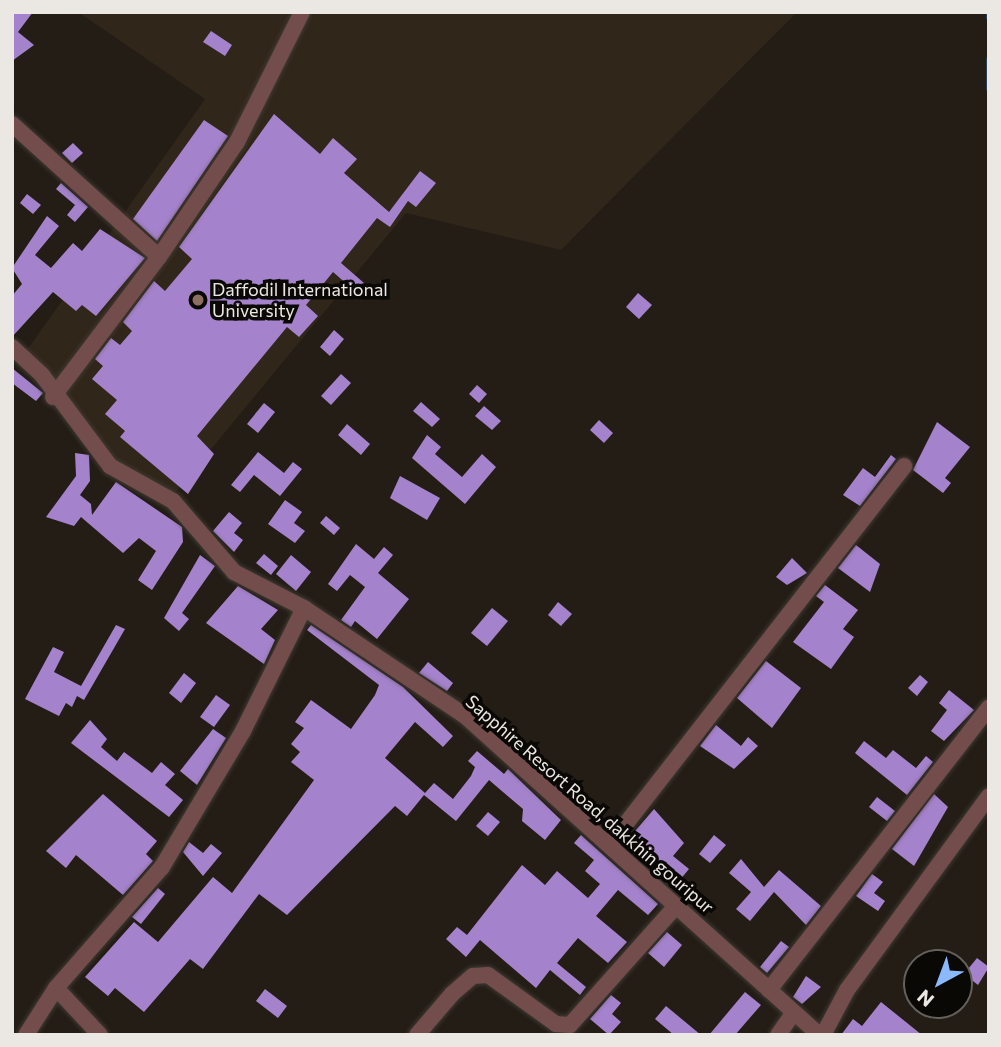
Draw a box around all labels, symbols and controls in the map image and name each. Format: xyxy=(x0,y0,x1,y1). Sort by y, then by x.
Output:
place label: Daffodil International University xyxy=(212,279,388,322)
marker: Daffodil International University xyxy=(190,292,206,308)
street label: Sapphire Resort Road, dakkhin gouripur xyxy=(462,690,718,918)
north arrow xyxy=(903,949,973,1019)
text: N xyxy=(912,985,938,1012)

